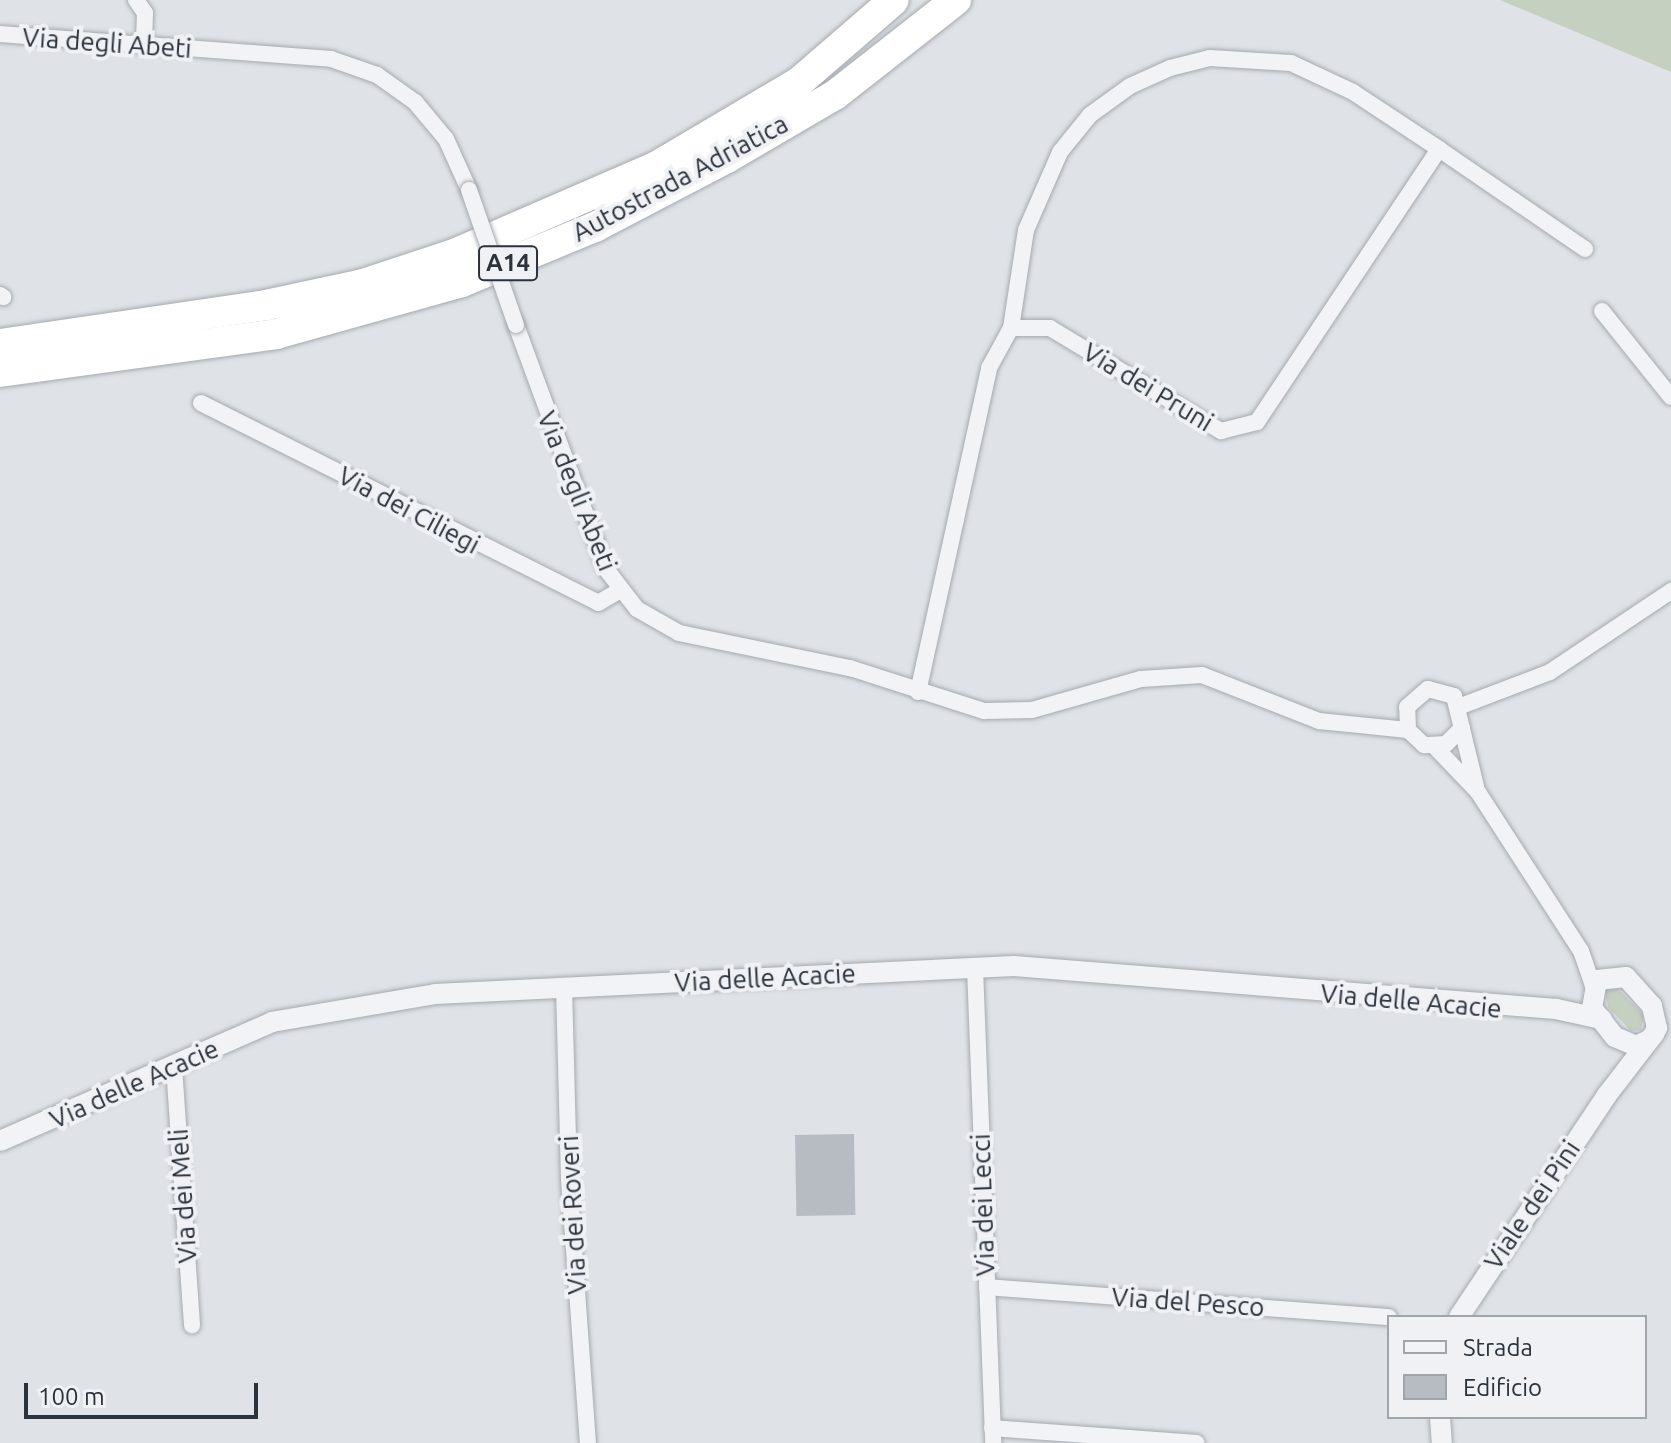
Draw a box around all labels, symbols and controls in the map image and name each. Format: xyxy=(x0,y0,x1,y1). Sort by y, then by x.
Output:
street label: Via degli Abeti xyxy=(21,22,193,64)
street label: Autostrada Adriatica xyxy=(567,108,793,248)
road number: A14 xyxy=(478,243,538,283)
street label: Via dei Pruni xyxy=(1077,336,1219,438)
street label: Via degli Abeti xyxy=(531,407,623,575)
street label: Via dei Ciliegi xyxy=(333,460,485,560)
street label: Via delle Acacie xyxy=(674,958,856,998)
street label: Via delle Acacie xyxy=(1319,978,1503,1024)
street label: Via delle Acacie xyxy=(45,1033,223,1135)
street label: Via dei Meli xyxy=(163,1128,203,1264)
street label: Via dei Lecci xyxy=(965,1133,1001,1277)
street label: Via dei Roveri xyxy=(553,1135,593,1295)
street label: Viale dei Pini xyxy=(1477,1135,1587,1275)
street label: Via del Pesco xyxy=(1111,1281,1265,1323)
legend xyxy=(1387,1315,1647,1419)
text: Strada xyxy=(1463,1334,1533,1361)
scale bar xyxy=(28,1367,262,1417)
text: Edificio xyxy=(1463,1374,1542,1401)
text: 100 m xyxy=(38,1383,105,1410)

